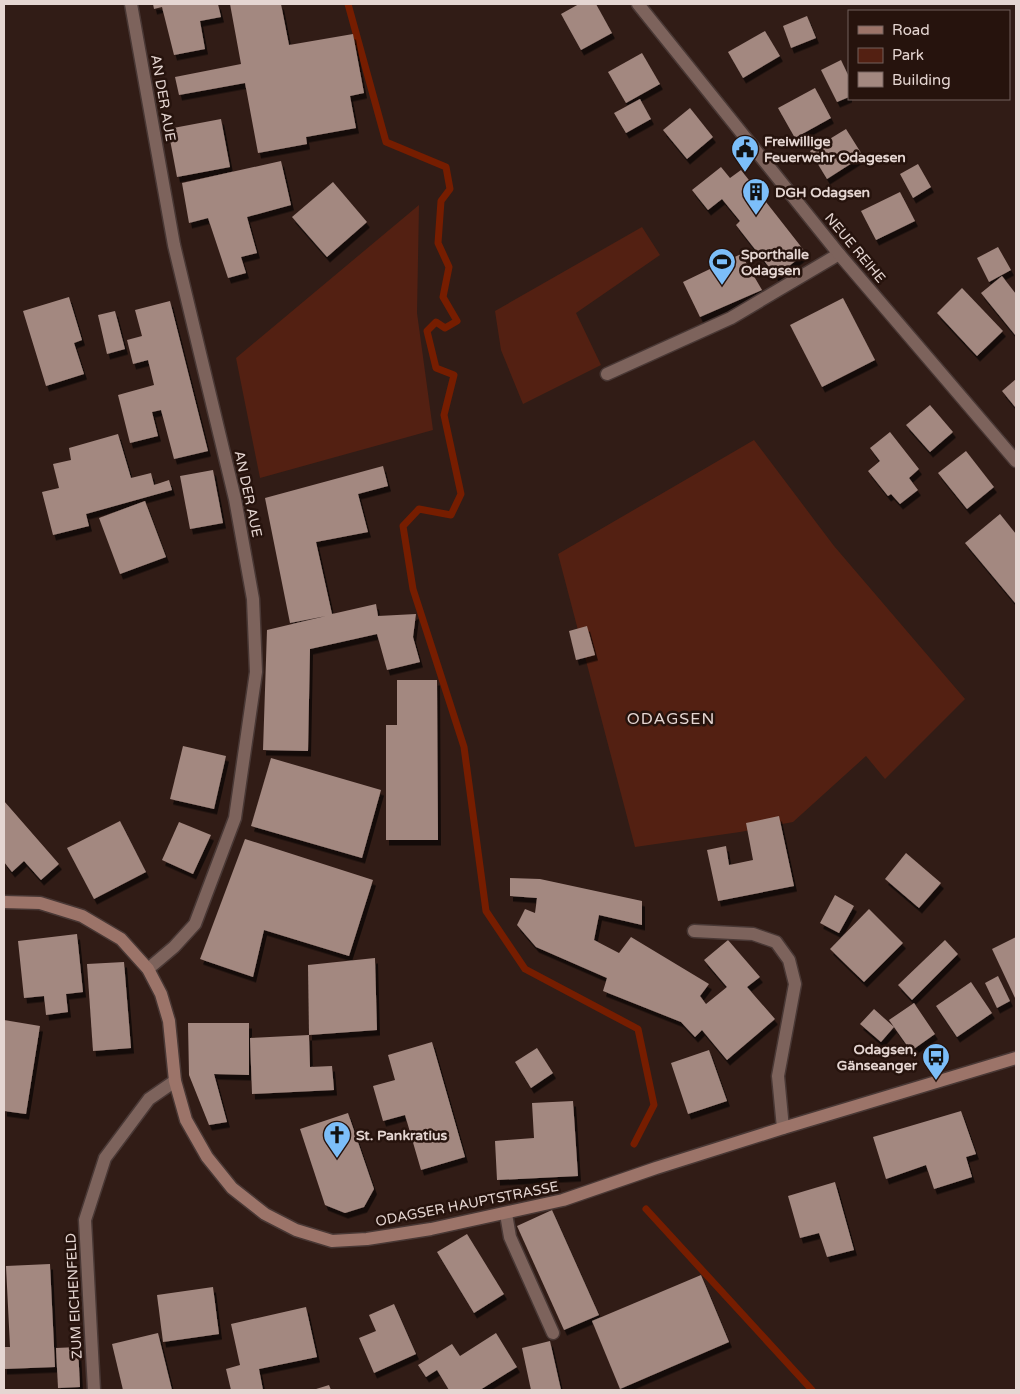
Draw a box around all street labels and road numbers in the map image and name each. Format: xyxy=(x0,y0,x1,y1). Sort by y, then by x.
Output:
street label: AN DER AUE xyxy=(147,53,179,143)
street label: NEUE REIHE xyxy=(821,210,889,286)
street label: AN DER AUE xyxy=(231,449,265,539)
street label: ODAGSER HAUPTSTRASSE xyxy=(374,1178,560,1230)
street label: ZUM EICHENFELD xyxy=(62,1233,86,1359)

